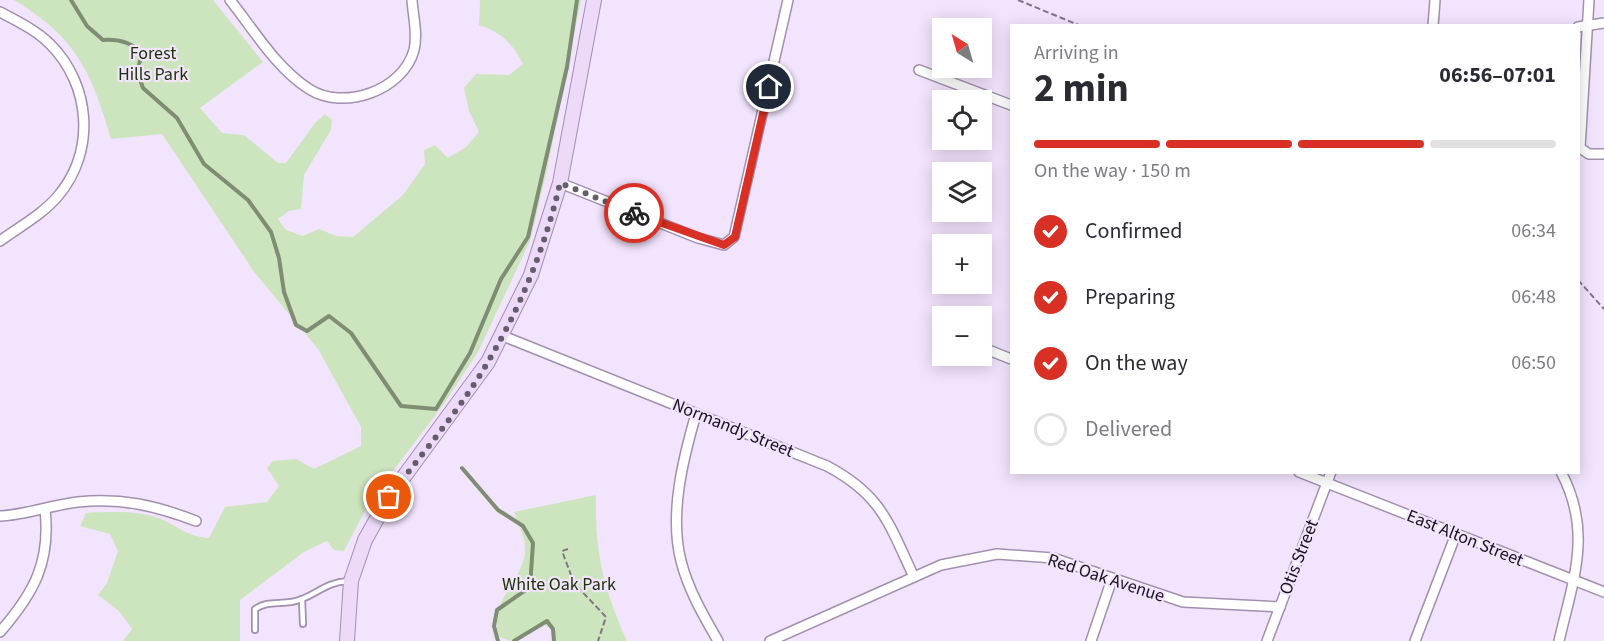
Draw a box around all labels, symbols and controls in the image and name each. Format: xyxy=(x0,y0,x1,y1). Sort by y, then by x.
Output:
north arrow xyxy=(932,18,992,78)
map controls xyxy=(932,18,992,366)
text: Arriving in xyxy=(1034,39,1119,67)
park label: Forest Hills Park xyxy=(118,41,188,87)
text: 06:56–07:01 xyxy=(1439,59,1556,91)
pin xyxy=(743,61,794,112)
text: 2 min xyxy=(1034,61,1129,117)
icon: home xyxy=(752,70,785,103)
button: locate xyxy=(932,90,992,150)
text: On the way · 150 m xyxy=(1034,157,1191,185)
button: layers xyxy=(932,162,992,222)
courier xyxy=(604,183,664,243)
icon: bike xyxy=(618,197,651,230)
icon: check xyxy=(1034,215,1067,248)
text: Confirmed xyxy=(1085,215,1182,247)
text: 06:34 xyxy=(1511,217,1556,245)
button: + xyxy=(932,234,992,294)
icon: check xyxy=(1034,281,1067,314)
text: Preparing xyxy=(1085,281,1175,313)
text: 06:48 xyxy=(1511,283,1556,311)
button: − xyxy=(932,306,992,366)
icon: check xyxy=(1034,347,1067,380)
text: On the way xyxy=(1085,347,1188,379)
text: 06:50 xyxy=(1511,349,1556,377)
street label: Normandy Street xyxy=(669,392,797,464)
text: Delivered xyxy=(1085,413,1172,445)
pin xyxy=(363,471,414,522)
icon: bag xyxy=(372,480,405,513)
street label: East Alton Street xyxy=(1403,503,1527,573)
street label: Otis Street xyxy=(1273,516,1325,598)
street label: Red Oak Avenue xyxy=(1044,547,1168,609)
park label: White Oak Park xyxy=(502,572,616,597)

